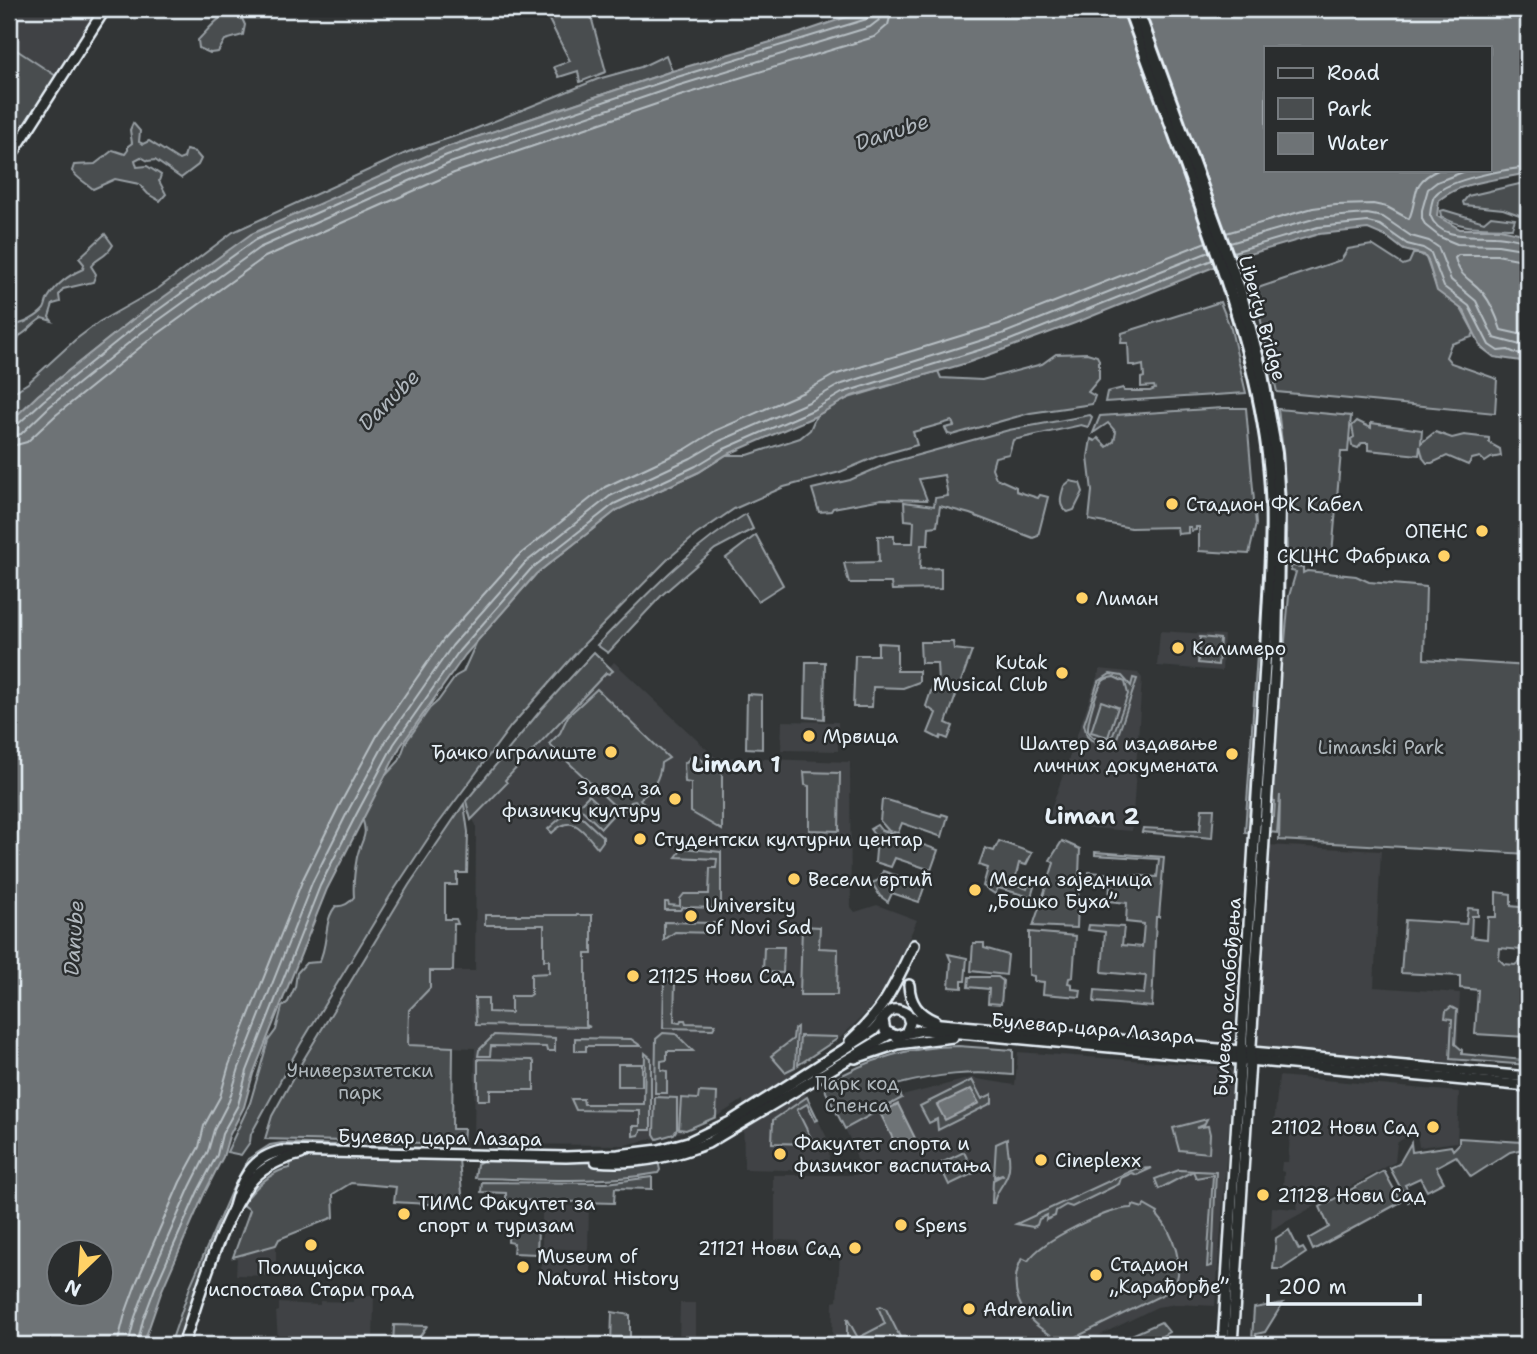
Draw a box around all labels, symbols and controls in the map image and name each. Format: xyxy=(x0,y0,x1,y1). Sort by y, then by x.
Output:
legend xyxy=(1264,46,1492,172)
text: Road xyxy=(1327,59,1380,87)
text: Park xyxy=(1327,95,1372,123)
water label: Danube xyxy=(852,107,932,157)
text: Water xyxy=(1327,129,1389,157)
street label: Liberty Bridge xyxy=(1233,253,1292,384)
water label: Danube xyxy=(352,363,426,437)
place label: Стадион ФК Кабел xyxy=(1186,492,1363,517)
marker: Стадион ФК Кабел xyxy=(1164,496,1180,512)
place label: ОПЕНС xyxy=(1405,519,1468,544)
marker: ОПЕНС xyxy=(1474,523,1490,539)
place label: СКЦНС Фабрика xyxy=(1277,544,1430,569)
marker: СКЦНС Фабрика xyxy=(1436,548,1452,564)
place label: Лиман xyxy=(1096,586,1159,611)
marker: Лиман xyxy=(1074,590,1090,606)
place label: Калимеро xyxy=(1192,636,1286,661)
marker: Калимеро xyxy=(1170,640,1186,656)
place label: Kutak Musical Club xyxy=(933,650,1048,697)
marker: Kutak Musical Club xyxy=(1054,665,1070,681)
place label: Мрвица xyxy=(823,724,898,749)
marker: Мрвица xyxy=(801,728,817,744)
place label: Шалтер за издавање личних докумената xyxy=(1019,731,1218,778)
park label: Limanski Park xyxy=(1318,735,1445,760)
place label: Ђачко игралиште xyxy=(431,740,597,765)
marker: Ђачко игралиште xyxy=(603,744,619,760)
marker: Шалтер за издавање личних докумената xyxy=(1224,746,1240,762)
district label: Liman 1 xyxy=(691,749,781,779)
place label: Завод за физичку културу xyxy=(502,776,661,823)
marker: Завод за физичку културу xyxy=(667,791,683,807)
district label: Liman 2 xyxy=(1044,801,1140,831)
place label: Студентски културни центар xyxy=(654,827,923,852)
marker: Студентски културни центар xyxy=(632,831,648,847)
place label: Весели вртић xyxy=(808,867,933,892)
place label: Месна заједница „Бошко Буха” xyxy=(988,867,1152,914)
marker: Весели вртић xyxy=(786,871,802,887)
marker: Месна заједница „Бошко Буха” xyxy=(967,882,983,898)
place label: University of Novi Sad xyxy=(705,893,811,940)
street label: Булевар ослобођења xyxy=(1208,896,1247,1097)
water label: Danube xyxy=(57,899,91,977)
marker: University of Novi Sad xyxy=(683,908,699,924)
place label: 21125 Нови Сад xyxy=(647,964,795,989)
marker: 21125 Нови Сад xyxy=(625,968,641,984)
street label: Булевар цара Лазара xyxy=(990,1007,1196,1050)
park label: Универзитетски парк xyxy=(287,1058,434,1105)
park label: Парк код Спенса xyxy=(815,1071,899,1118)
place label: 21102 Нови Сад xyxy=(1270,1115,1419,1140)
marker: 21102 Нови Сад xyxy=(1425,1119,1441,1135)
street label: Булевар цара Лазара xyxy=(338,1123,542,1152)
place label: Факултет спорта и физичког васпитања xyxy=(794,1131,991,1178)
marker: Факултет спорта и физичког васпитања xyxy=(772,1146,788,1162)
place label: Cineplexx xyxy=(1055,1148,1141,1173)
marker: Cineplexx xyxy=(1033,1152,1049,1168)
place label: 21128 Нови Сад xyxy=(1277,1183,1426,1208)
marker: 21128 Нови Сад xyxy=(1255,1187,1271,1203)
place label: ТИМС Факултет за спорт и туризам xyxy=(418,1191,595,1238)
marker: ТИМС Факултет за спорт и туризам xyxy=(396,1206,412,1222)
place label: Spens xyxy=(915,1213,967,1238)
marker: Spens xyxy=(893,1217,909,1233)
place label: 21121 Нови Сад xyxy=(698,1236,841,1261)
marker: Полицијска испостава Стари град xyxy=(303,1237,319,1253)
north arrow xyxy=(46,1238,116,1308)
marker: 21121 Нови Сад xyxy=(847,1240,863,1256)
place label: Museum of Natural History xyxy=(537,1244,679,1291)
place label: Стадион „Карађорђе” xyxy=(1109,1252,1230,1299)
place label: Полицијска испостава Стари град xyxy=(208,1255,414,1302)
marker: Museum of Natural History xyxy=(515,1259,531,1275)
scale bar xyxy=(1268,1263,1420,1307)
marker: Стадион „Карађорђе” xyxy=(1088,1267,1104,1283)
text: N xyxy=(61,1273,85,1302)
text: 200 m xyxy=(1278,1273,1347,1301)
place label: Adrenalin xyxy=(983,1297,1073,1322)
marker: Adrenalin xyxy=(961,1301,977,1317)

